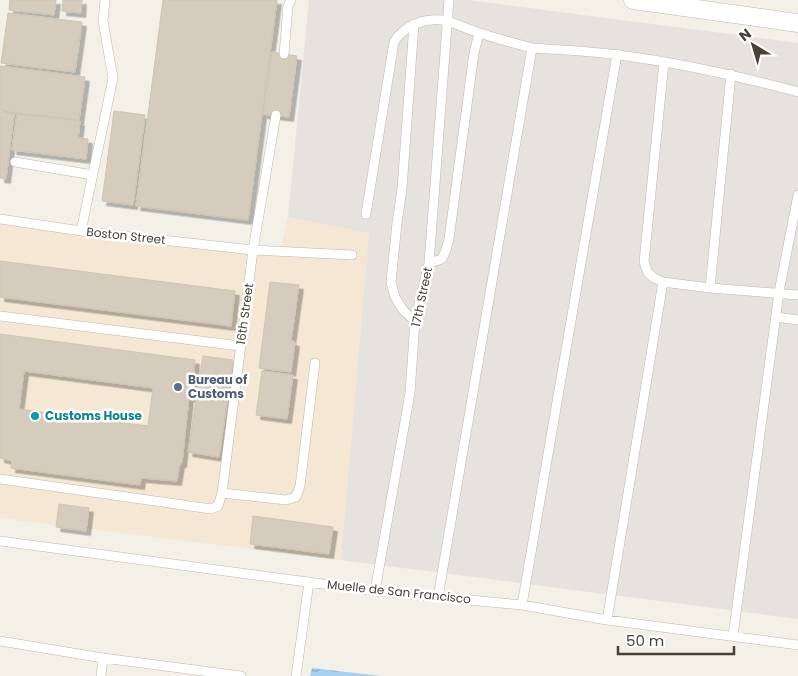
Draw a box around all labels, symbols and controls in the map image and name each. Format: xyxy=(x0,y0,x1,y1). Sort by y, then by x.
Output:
north arrow xyxy=(728,20,778,70)
text: N xyxy=(735,24,755,46)
street label: Boston Street xyxy=(86,223,166,248)
street label: 17th Street xyxy=(407,265,436,328)
street label: 16th Street xyxy=(232,282,257,346)
place label: Bureau of Customs xyxy=(188,371,248,402)
marker: Bureau of Customs xyxy=(172,381,184,393)
place label: Customs House xyxy=(45,407,143,424)
marker: Customs House xyxy=(29,410,41,422)
street label: Muelle de San Francisco xyxy=(326,575,472,608)
scale bar xyxy=(618,624,734,656)
text: 50 m xyxy=(626,630,664,651)

